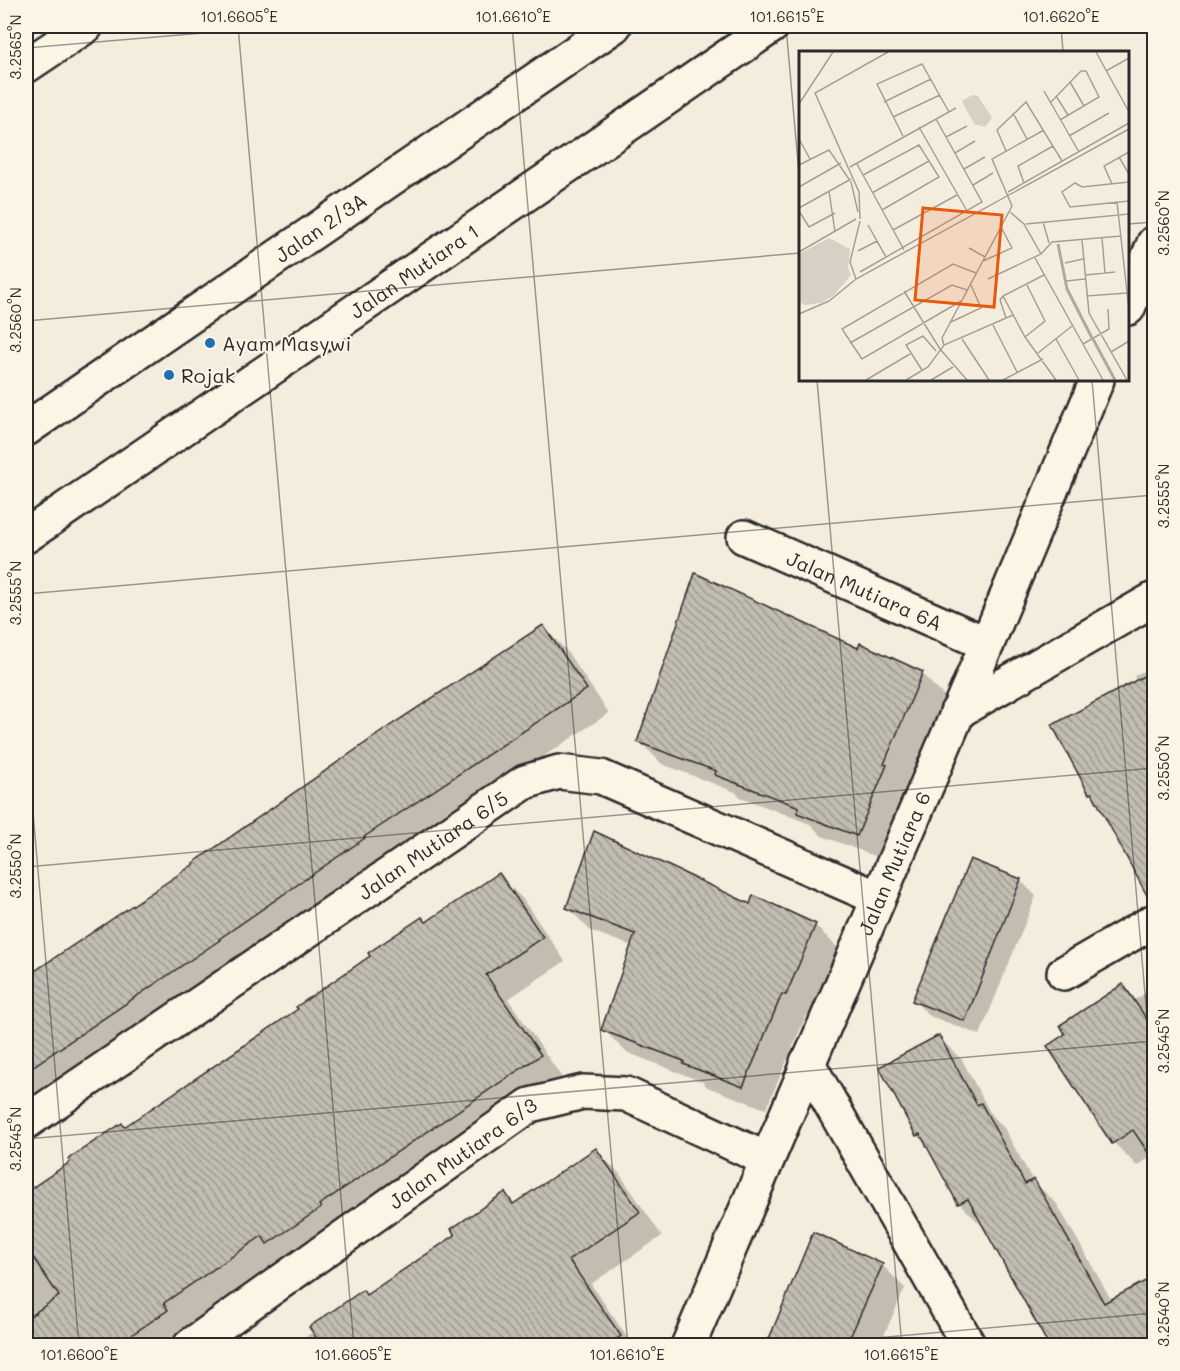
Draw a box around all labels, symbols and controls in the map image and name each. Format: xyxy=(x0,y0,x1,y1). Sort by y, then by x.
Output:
text: 101.6605°E xyxy=(200,6,278,26)
text: 101.6610°E xyxy=(475,6,551,26)
text: 101.6615°E xyxy=(749,6,825,26)
text: 101.6620°E xyxy=(1022,6,1100,26)
text: 3.2565°N xyxy=(5,15,25,79)
inset map xyxy=(799,51,1129,381)
street label: Jalan 2/3A xyxy=(270,187,371,268)
text: 3.2560°N xyxy=(1153,190,1173,256)
street label: Jalan Mutiara 1 xyxy=(344,218,484,324)
text: 3.2560°N xyxy=(5,287,25,353)
place label: Ayam Masywi xyxy=(222,330,351,356)
marker: Ayam Masywi xyxy=(203,336,217,350)
place label: Rojak xyxy=(181,362,235,388)
marker: Rojak xyxy=(162,368,176,382)
text: 3.2555°N xyxy=(1153,464,1173,528)
street label: Jalan Mutiara 6A xyxy=(783,545,947,636)
text: 3.2555°N xyxy=(5,561,25,625)
text: 3.2550°N xyxy=(1153,735,1173,801)
street label: Jalan Mutiara 6/5 xyxy=(353,785,513,905)
street label: Jalan Mutiara 6 xyxy=(852,787,936,939)
text: 3.2550°N xyxy=(5,833,25,899)
text: 3.2545°N xyxy=(1153,1009,1173,1073)
street label: Jalan Mutiara 6/3 xyxy=(383,1091,542,1214)
text: 3.2545°N xyxy=(5,1107,25,1171)
text: 3.2540°N xyxy=(1153,1281,1173,1347)
text: 101.6600°E xyxy=(40,1344,118,1364)
text: 101.6605°E xyxy=(314,1344,392,1364)
text: 101.6610°E xyxy=(589,1344,665,1364)
text: 101.6615°E xyxy=(863,1344,939,1364)

